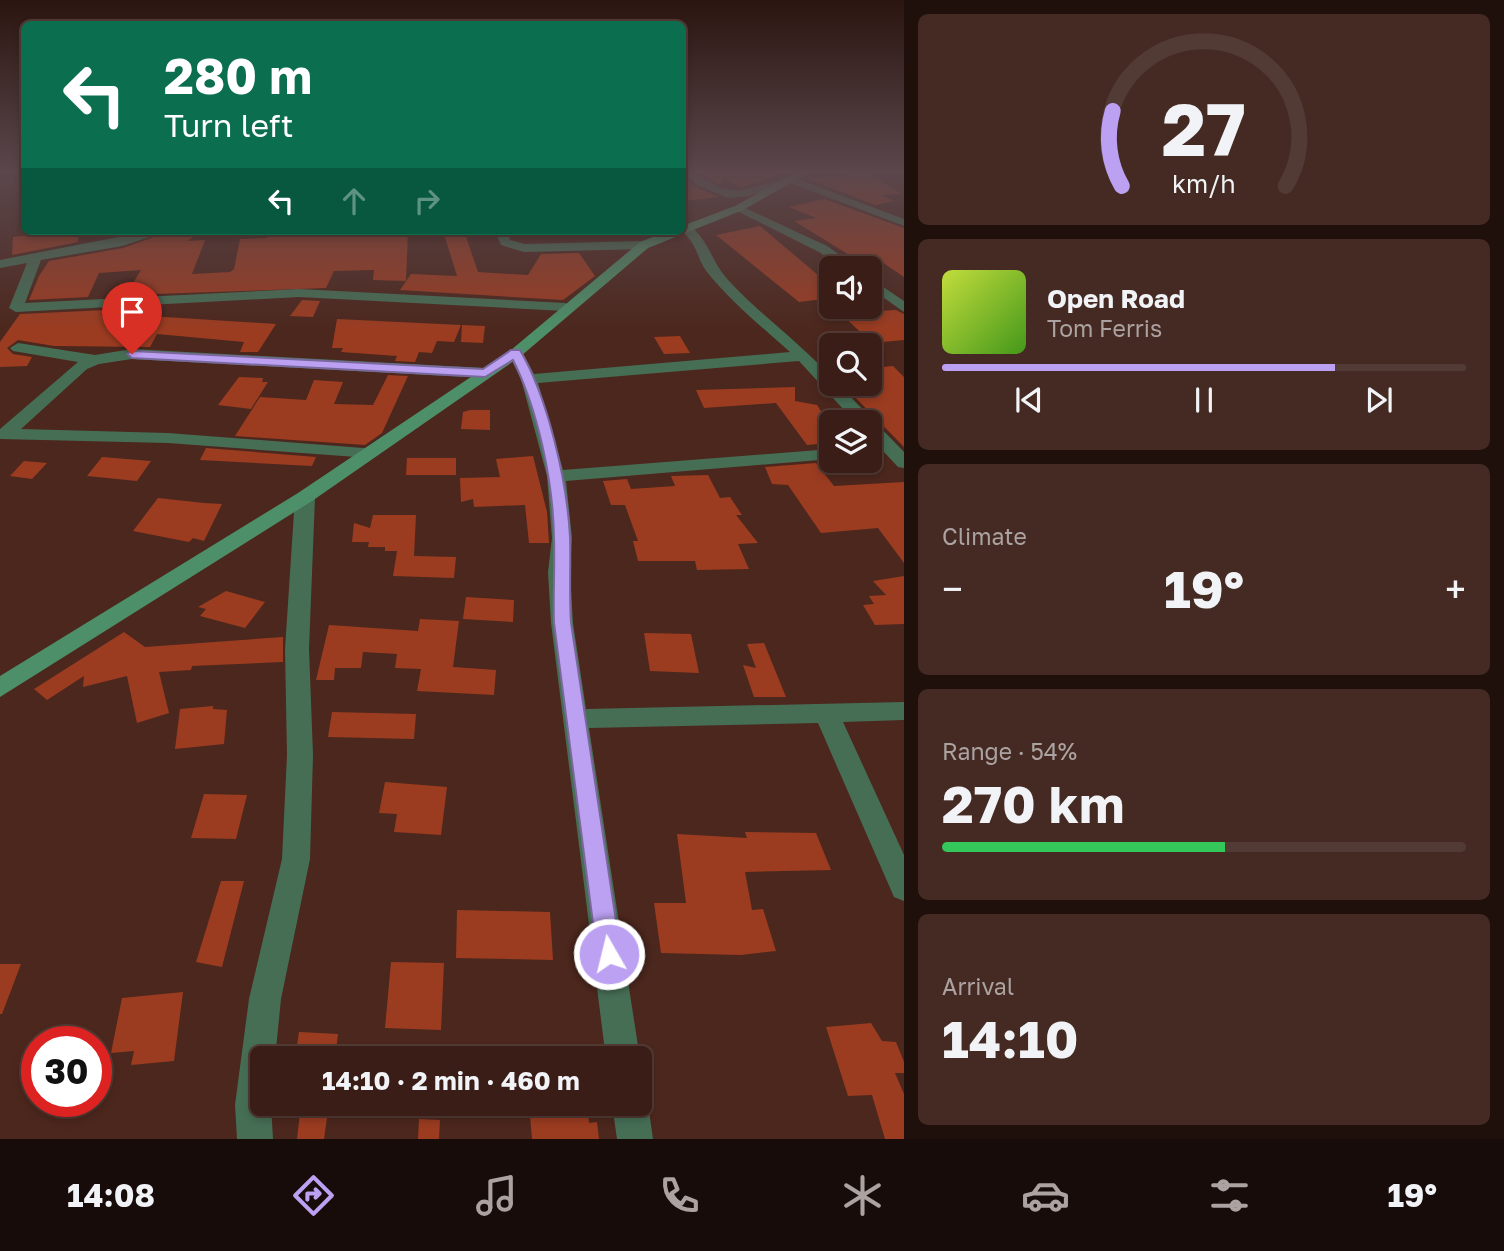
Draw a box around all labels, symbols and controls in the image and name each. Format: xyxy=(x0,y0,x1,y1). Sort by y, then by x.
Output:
text: 280 m xyxy=(164,46,312,105)
icon: left xyxy=(49,49,140,140)
text: 27 xyxy=(1162,85,1246,172)
text: Turn left xyxy=(164,106,293,144)
text: km/h xyxy=(1172,167,1236,198)
icon: left xyxy=(262,182,300,220)
icon: ahead xyxy=(335,182,373,220)
icon: right xyxy=(408,182,446,220)
map controls xyxy=(819,256,882,473)
button: sound xyxy=(819,256,882,319)
pin xyxy=(102,282,162,354)
text: Open Road xyxy=(1047,283,1185,314)
icon: arrive xyxy=(113,293,151,331)
text: Tom Ferris xyxy=(1047,314,1162,342)
button: search xyxy=(819,333,882,396)
icon: previous xyxy=(1010,381,1048,419)
icon: pause xyxy=(1185,381,1223,419)
icon: next xyxy=(1360,381,1398,419)
button: layers xyxy=(819,410,882,473)
text: Climate xyxy=(942,522,1027,550)
text: 19° xyxy=(1164,557,1244,619)
text: − xyxy=(942,566,963,611)
text: + xyxy=(1445,566,1466,611)
text: Range · 54% xyxy=(942,737,1077,765)
text: 270 km xyxy=(942,772,1125,834)
position arrow xyxy=(572,917,646,991)
text: Arrival xyxy=(942,972,1014,1000)
text: 14:10 xyxy=(942,1007,1079,1069)
speed limit sign: 30 xyxy=(21,1026,112,1117)
text: 14:10 · 2 min · 460 m xyxy=(322,1065,580,1096)
icon: directions xyxy=(289,1171,338,1220)
icon: music xyxy=(472,1171,521,1220)
icon: phone xyxy=(655,1171,704,1220)
icon: climate xyxy=(838,1171,887,1220)
icon: car xyxy=(1021,1171,1070,1220)
icon: filters xyxy=(1205,1171,1254,1220)
text: 14:08 xyxy=(67,1176,155,1214)
text: 19° xyxy=(1388,1176,1437,1214)

